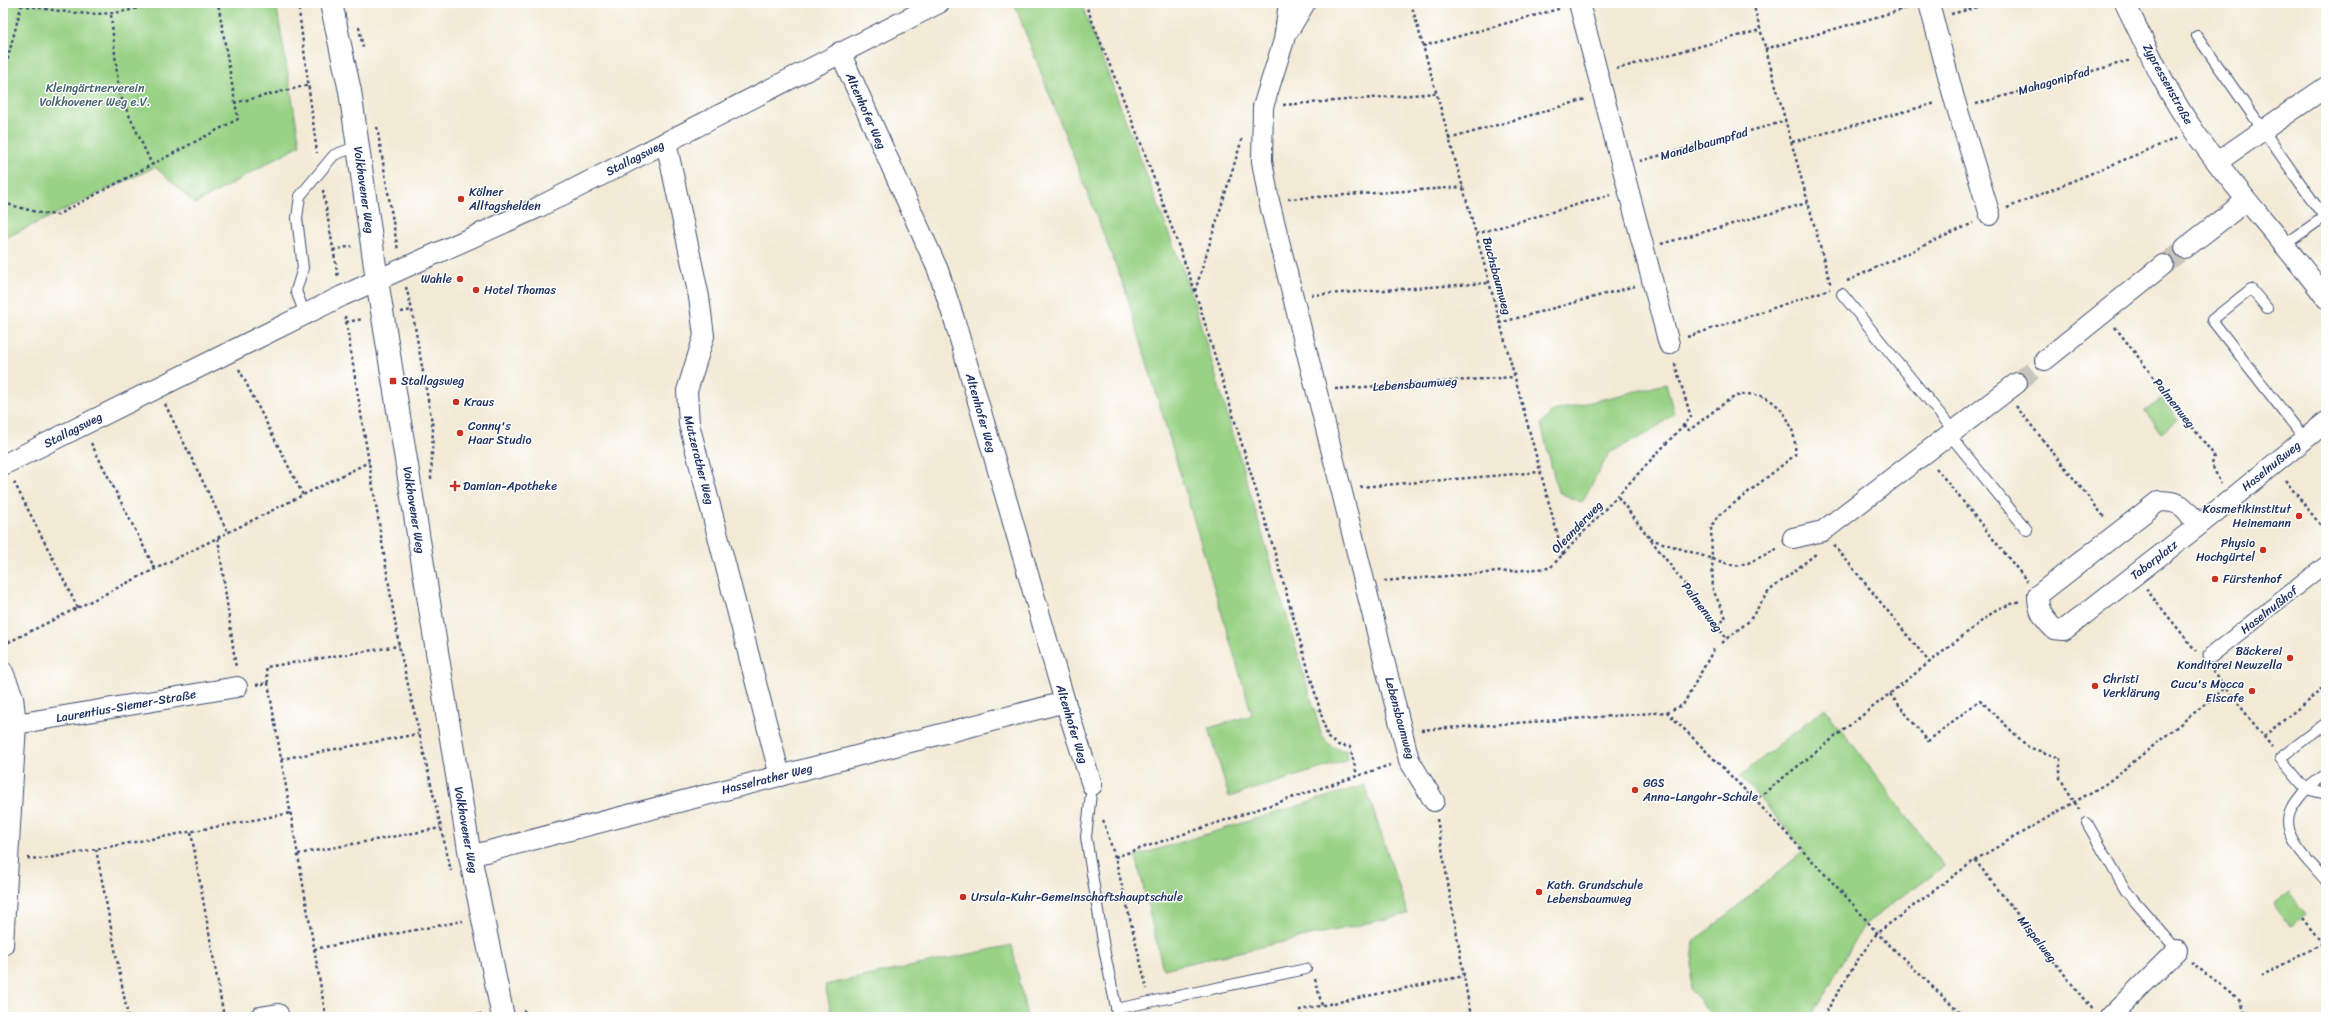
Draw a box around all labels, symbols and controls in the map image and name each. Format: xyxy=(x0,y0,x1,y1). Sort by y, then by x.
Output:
street label: Zypressenstraße xyxy=(2137,39,2199,129)
street label: Mahagonipfad xyxy=(2015,60,2093,102)
street label: Altenhofer Weg xyxy=(839,68,893,153)
park label: Kleingärtnerverein Volkhovener Weg e.V. xyxy=(39,77,151,113)
street label: Mandelbaumpfad xyxy=(1657,121,1751,167)
street label: Stallagsweg xyxy=(602,134,668,182)
street label: Volkhovener Weg xyxy=(347,145,381,235)
place label: Kölner Alltagshelden xyxy=(468,181,541,217)
marker: Kölner Alltagshelden xyxy=(456,194,466,204)
street label: Buchsbaumweg xyxy=(1476,235,1518,317)
place label: Wahle xyxy=(421,268,452,290)
marker: Wahle xyxy=(455,274,465,284)
place label: Hotel Thomas xyxy=(484,279,556,301)
marker: Hotel Thomas xyxy=(471,285,481,295)
place label: Stallagsweg xyxy=(401,370,464,392)
street label: Altenhofer Weg xyxy=(959,370,1003,456)
street label: Lebensbaumweg xyxy=(1372,370,1458,398)
street label: Palmenweg xyxy=(2147,373,2201,433)
marker: Stallagsweg xyxy=(388,376,398,386)
place label: Kraus xyxy=(464,391,495,413)
marker: Kraus xyxy=(451,397,461,407)
street label: Stallagsweg xyxy=(40,406,106,454)
street label: Mutzerather Weg xyxy=(677,413,721,507)
place label: Conny's Haar Studio xyxy=(468,415,532,451)
marker: Conny's Haar Studio xyxy=(455,428,465,438)
street label: Haselnußweg xyxy=(2236,435,2306,497)
street label: Volkhovener Weg xyxy=(396,465,432,555)
place label: Damian-Apotheke xyxy=(463,475,557,497)
marker: Damian-Apotheke xyxy=(450,481,460,491)
street label: Oleanderweg xyxy=(1546,495,1608,559)
place label: Kosmetikinstitut Heinemann xyxy=(2202,498,2292,534)
marker: Kosmetikinstitut Heinemann xyxy=(2294,511,2304,521)
place label: Physio Hochgürtel xyxy=(2196,532,2256,568)
street label: Taborplatz xyxy=(2125,534,2183,586)
marker: Physio Hochgürtel xyxy=(2258,545,2268,555)
place label: Fürstenhof xyxy=(2223,568,2283,590)
marker: Fürstenhof xyxy=(2210,574,2220,584)
street label: Palmenweg xyxy=(1676,577,1728,637)
street label: Haselnußhof xyxy=(2235,579,2304,640)
place label: Bäckerei Konditorei Newzella xyxy=(2177,640,2283,676)
marker: Bäckerei Konditorei Newzella xyxy=(2285,653,2295,663)
place label: Christi Verklärung xyxy=(2103,668,2160,704)
place label: Cucu's Mocca Eiscafe xyxy=(2171,673,2244,709)
street label: Lebensbaumweg xyxy=(1378,674,1422,762)
street label: Altenhofer Weg xyxy=(1049,681,1095,766)
marker: Christi Verklärung xyxy=(2090,681,2100,691)
street label: Laurentius-Siemer-Straße xyxy=(54,683,198,729)
marker: Cucu's Mocca Eiscafe xyxy=(2247,686,2257,696)
street label: Hasselrather Weg xyxy=(719,757,815,801)
place label: GGS Anna-Langohr-Schule xyxy=(1642,772,1758,808)
street label: Volkhovener Weg xyxy=(448,785,484,875)
marker: GGS Anna-Langohr-Schule xyxy=(1630,785,1640,795)
place label: Kath. Grundschule Lebensbaumweg xyxy=(1547,874,1643,910)
place label: Ursula-Kuhr-Gemeinschaftshauptschule xyxy=(971,886,1183,908)
marker: Kath. Grundschule Lebensbaumweg xyxy=(1534,887,1544,897)
marker: Ursula-Kuhr-Gemeinschaftshauptschule xyxy=(958,892,968,902)
street label: Mispelweg xyxy=(2011,911,2063,967)

